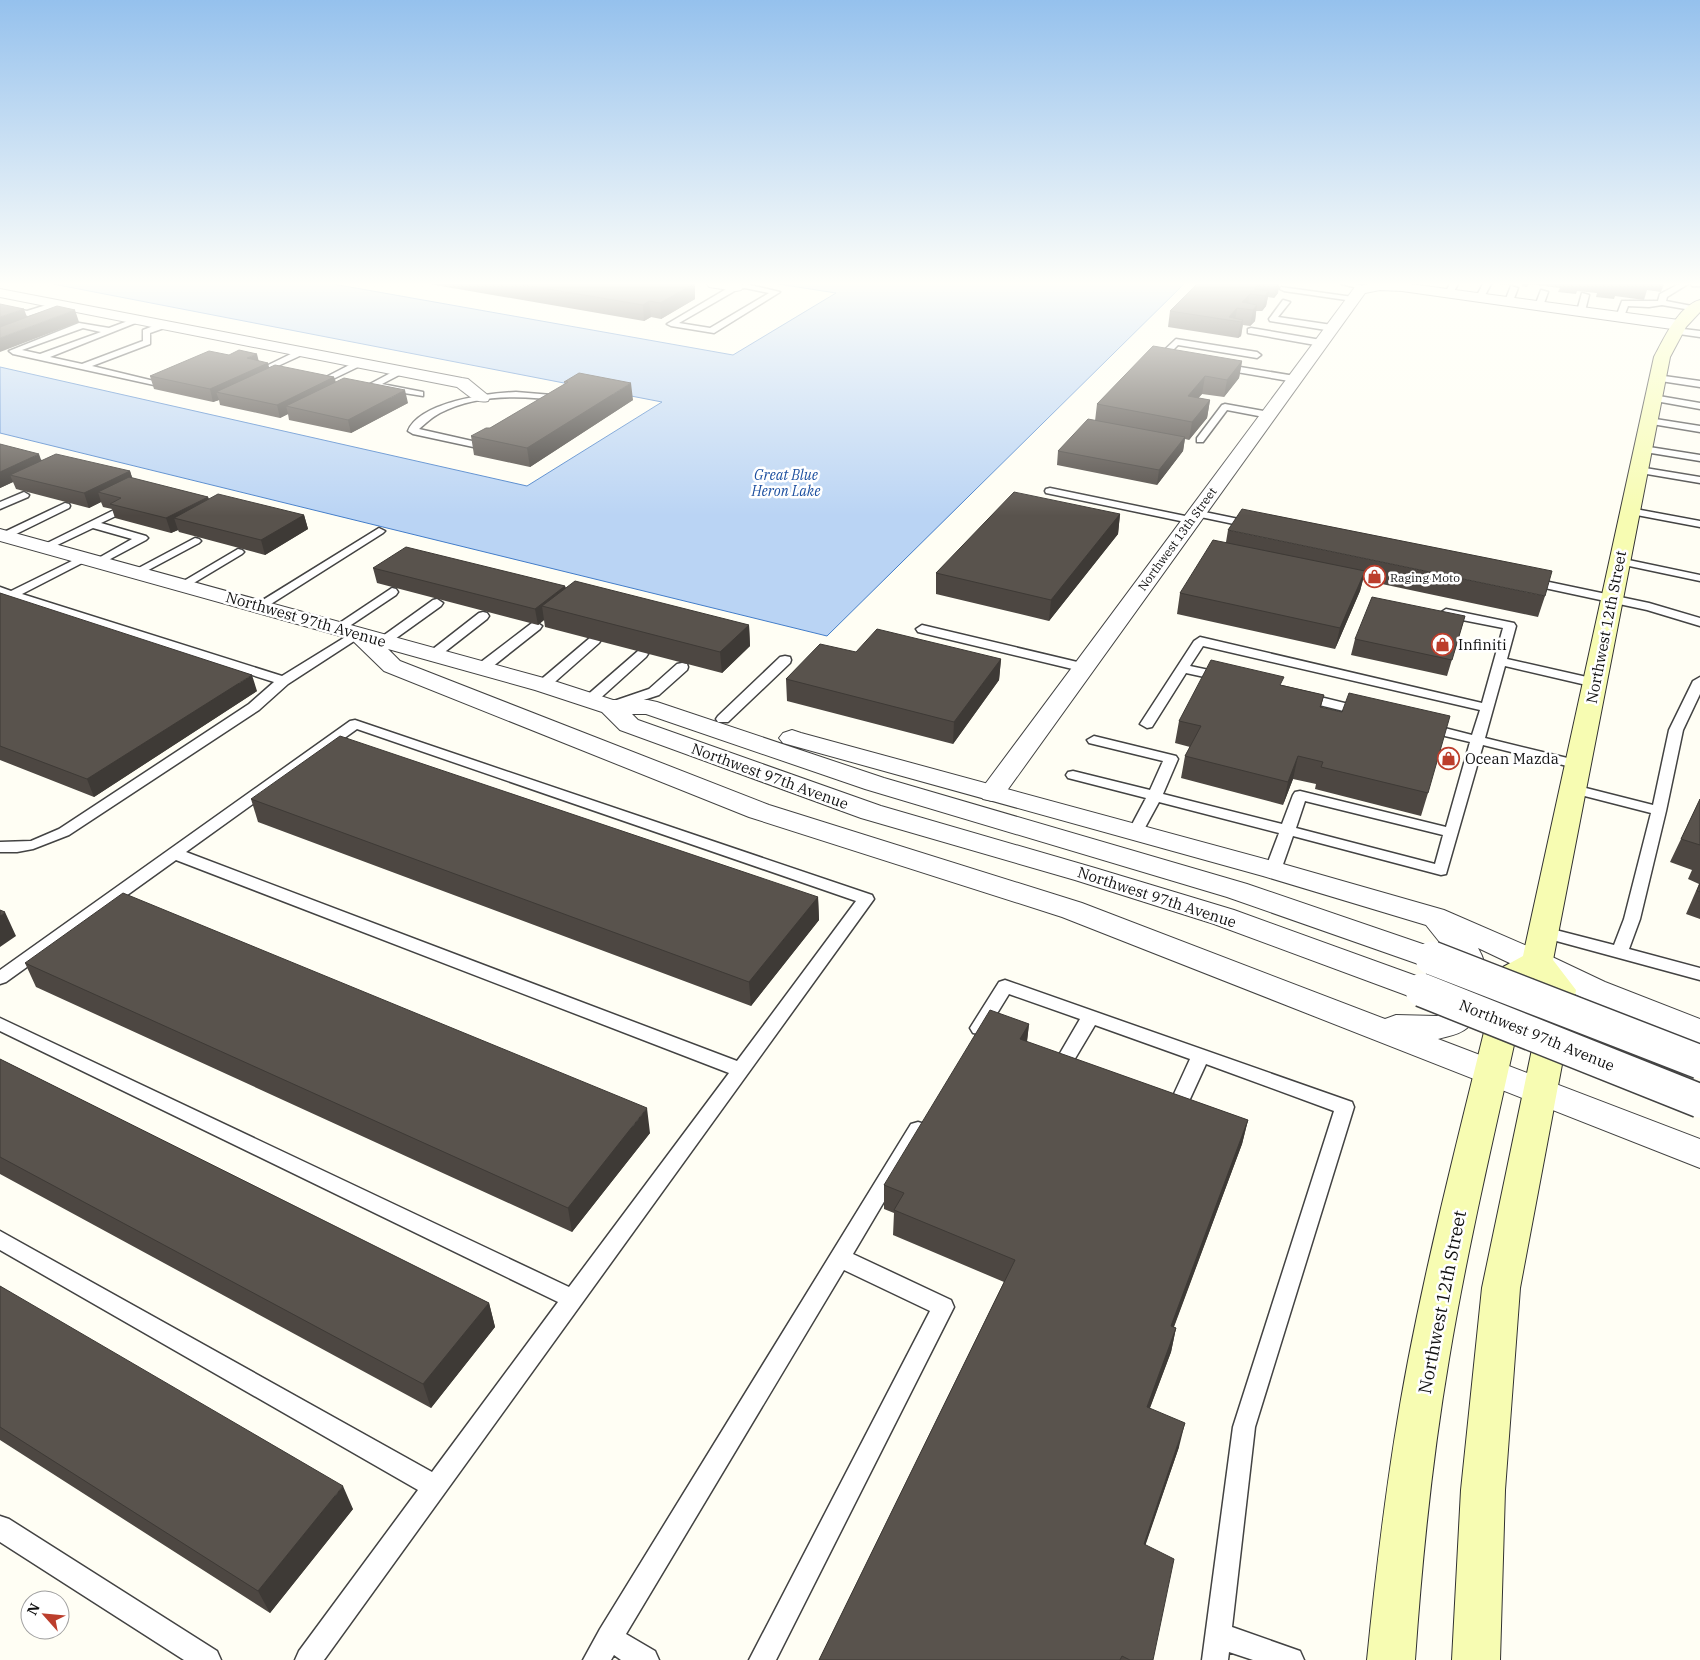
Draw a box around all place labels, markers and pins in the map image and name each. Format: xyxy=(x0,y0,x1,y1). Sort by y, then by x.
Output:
shop icon: Raging Moto xyxy=(1362,565,1386,589)
place label: Raging Moto xyxy=(1390,570,1460,585)
shop icon: Infiniti xyxy=(1430,632,1454,656)
place label: Infiniti xyxy=(1458,635,1507,654)
shop icon: Ocean Mazda xyxy=(1437,746,1461,770)
place label: Ocean Mazda xyxy=(1465,749,1559,768)

